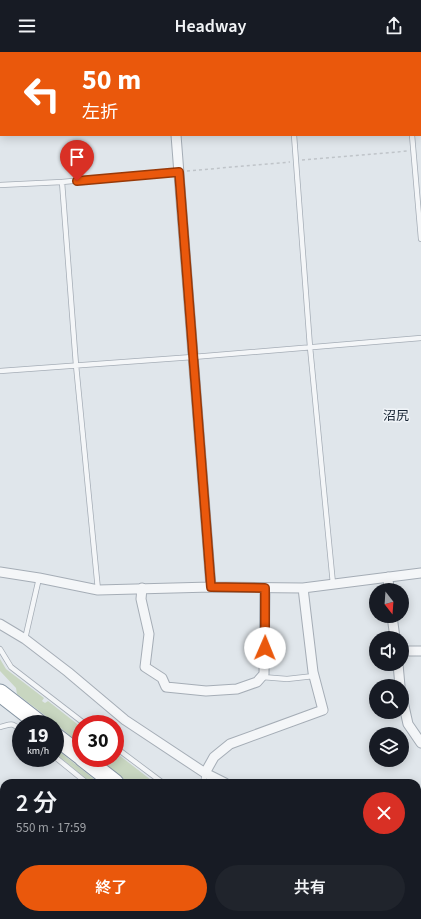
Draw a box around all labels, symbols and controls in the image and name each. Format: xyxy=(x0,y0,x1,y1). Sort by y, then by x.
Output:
text: Headway xyxy=(175,14,246,39)
icon: menu xyxy=(16,15,38,37)
icon: share xyxy=(383,15,405,37)
text: 50 m xyxy=(82,60,141,100)
icon: left xyxy=(16,68,68,120)
text: 左折 xyxy=(82,100,118,125)
pin xyxy=(60,140,94,181)
icon: arrive xyxy=(66,146,88,168)
district label: 沼尻 xyxy=(383,407,409,425)
north arrow xyxy=(369,583,409,623)
map controls xyxy=(369,583,409,767)
position arrow xyxy=(244,627,286,669)
button: sound xyxy=(369,631,409,671)
button: search xyxy=(369,679,409,719)
speed limit sign: 30 xyxy=(72,715,124,767)
text: 19 xyxy=(27,722,49,750)
button: layers xyxy=(369,727,409,767)
text: km/h xyxy=(27,744,49,758)
text: 2 分 xyxy=(16,786,57,821)
button: close xyxy=(363,792,405,834)
text: 550 m · 17:59 xyxy=(16,819,86,837)
button: 終了 xyxy=(16,865,207,911)
button: 共有 xyxy=(215,865,405,911)

